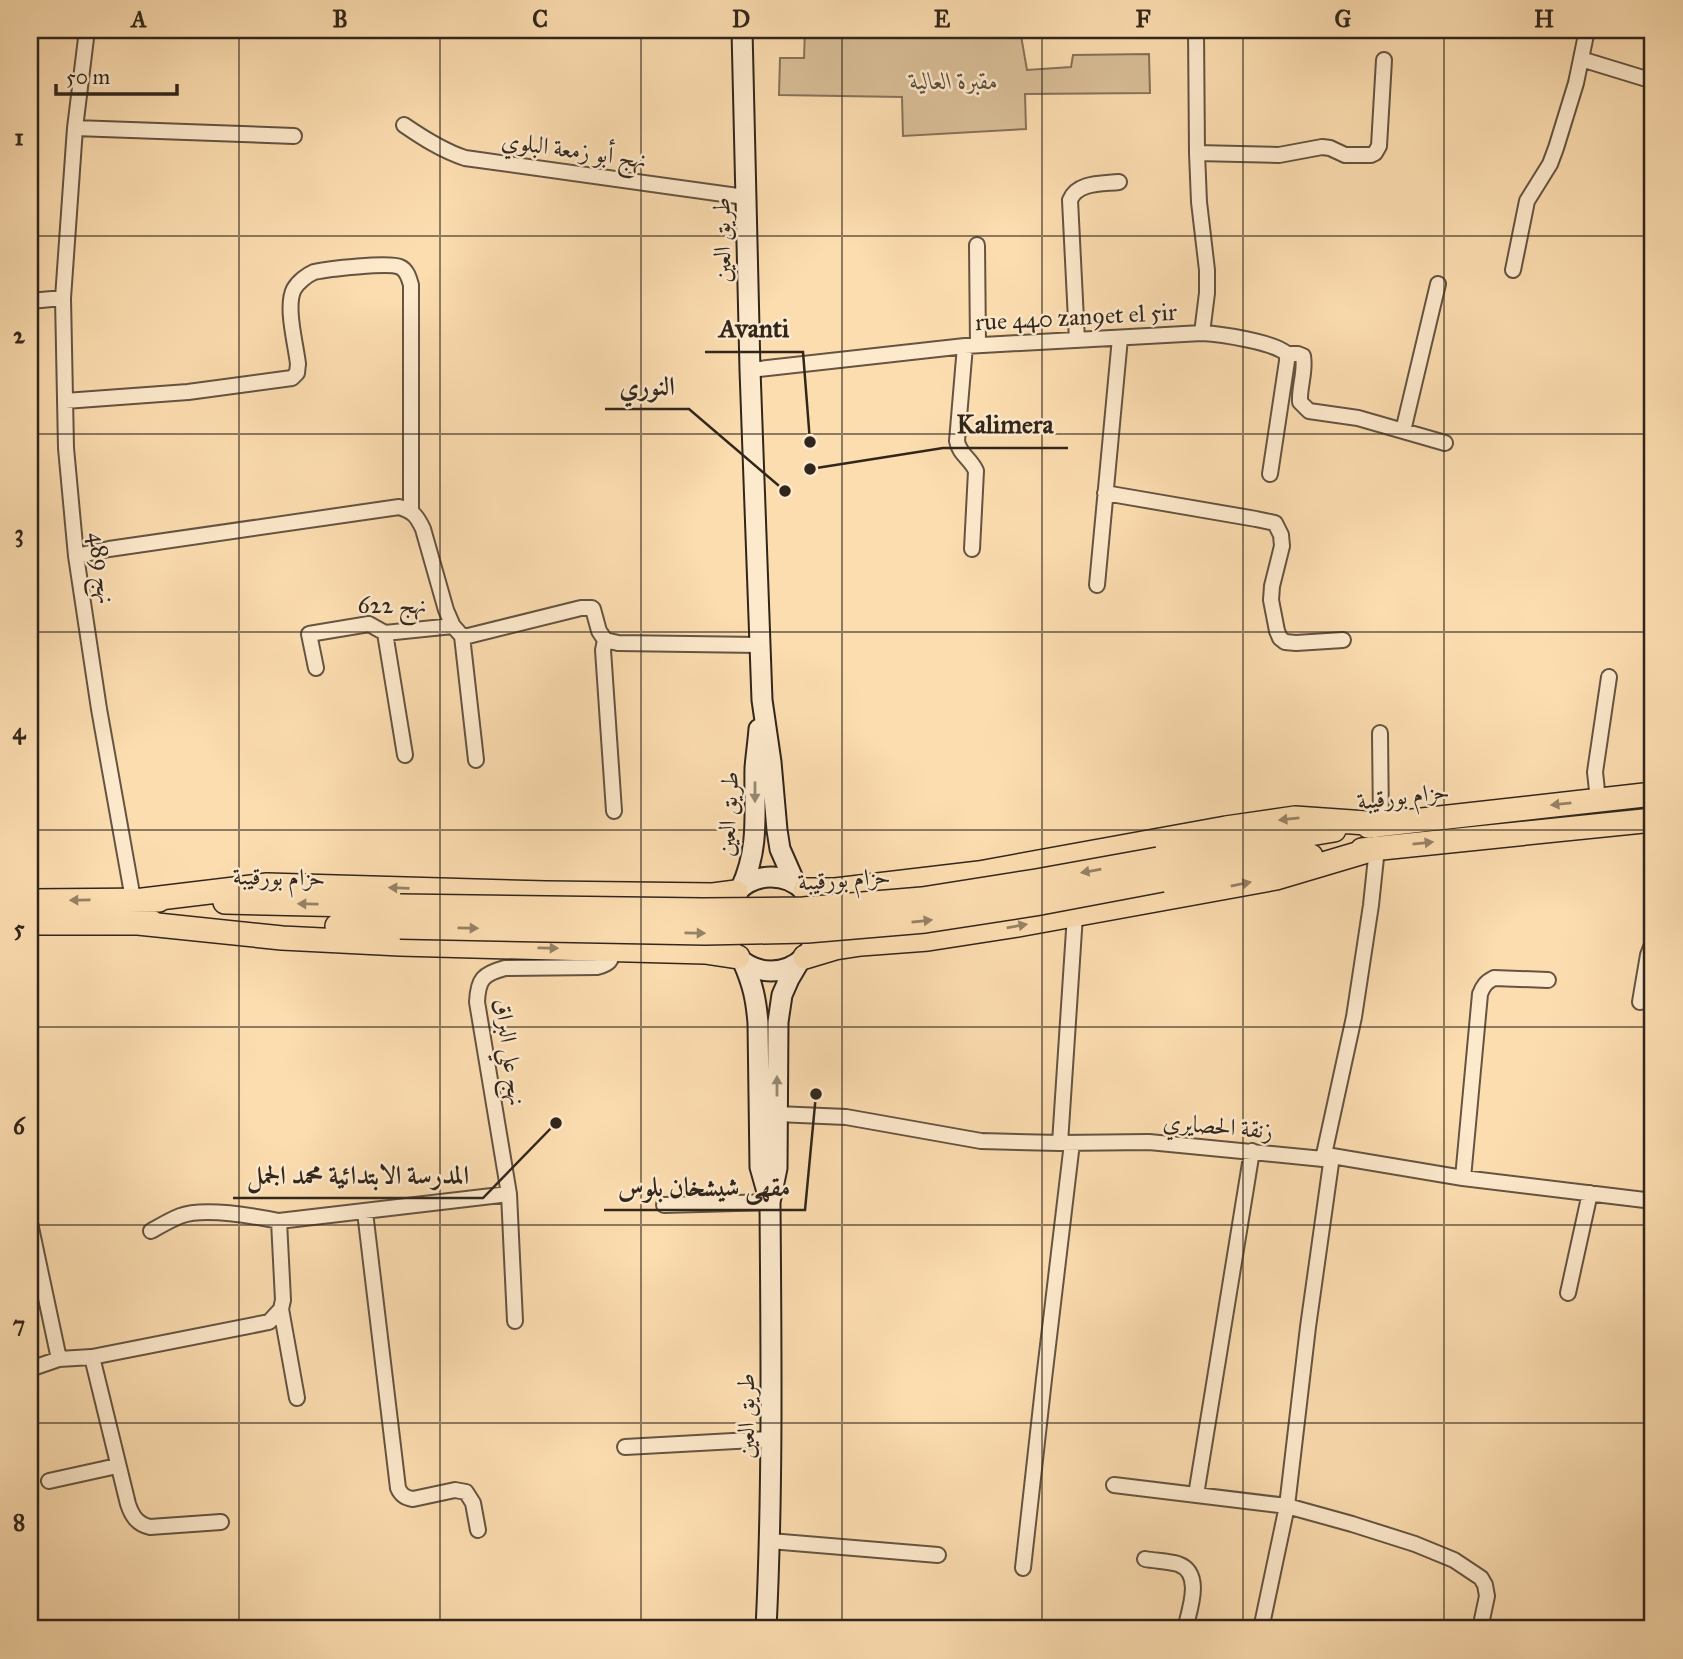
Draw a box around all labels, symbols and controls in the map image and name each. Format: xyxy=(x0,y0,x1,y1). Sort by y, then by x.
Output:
text: A xyxy=(129,5,147,33)
text: B xyxy=(332,5,348,33)
text: C xyxy=(532,5,548,33)
text: D xyxy=(732,5,750,33)
text: E xyxy=(934,5,951,33)
text: F xyxy=(1135,5,1151,33)
text: G xyxy=(1335,5,1352,33)
text: H xyxy=(1534,5,1554,33)
scale bar xyxy=(56,52,177,96)
text: 50 m xyxy=(66,64,111,90)
park label: مقبرة العالية xyxy=(908,66,998,96)
text: 1 xyxy=(14,123,24,151)
street label: نهج أبو زمعة البلوي xyxy=(499,123,649,181)
street label: طريق العين xyxy=(706,197,738,283)
street label: rue 440 zan9et el 5ir xyxy=(974,297,1178,337)
callout: Avanti xyxy=(705,305,803,352)
text: Avanti xyxy=(717,312,790,344)
text: 2 xyxy=(13,321,25,349)
callout: النوري xyxy=(605,362,689,409)
text: النوري xyxy=(619,370,675,408)
callout: Kalimera xyxy=(943,401,1068,448)
text: Kalimera xyxy=(957,408,1054,440)
text: 3 xyxy=(14,519,24,548)
street label: نهج 489 xyxy=(76,530,122,607)
street label: نهج 622 xyxy=(357,590,427,626)
text: 4 xyxy=(13,717,27,745)
street label: طريق العين xyxy=(711,771,745,857)
street label: حزام بورقيبة xyxy=(1355,775,1452,822)
one-way arrow xyxy=(749,782,761,804)
one-way arrow xyxy=(1550,799,1572,810)
one-way arrow xyxy=(1277,814,1299,825)
one-way arrow xyxy=(1412,838,1434,849)
street label: حزام بورقيبة xyxy=(232,861,326,899)
street label: حزام بورقيبة xyxy=(797,861,892,903)
one-way arrow xyxy=(1080,866,1102,877)
one-way arrow xyxy=(1230,879,1252,890)
one-way arrow xyxy=(387,882,409,894)
one-way arrow xyxy=(69,894,91,906)
one-way arrow xyxy=(296,898,318,909)
text: 5 xyxy=(14,914,25,942)
one-way arrow xyxy=(911,915,933,926)
one-way arrow xyxy=(1006,920,1028,931)
one-way arrow xyxy=(457,922,479,934)
one-way arrow xyxy=(684,927,706,939)
one-way arrow xyxy=(538,942,560,953)
street label: نهج علي البراق xyxy=(480,996,532,1109)
one-way arrow xyxy=(771,1074,783,1096)
street label: زنقة الحصايري xyxy=(1161,1106,1274,1150)
text: 6 xyxy=(13,1112,26,1140)
callout: المدرسة الابتدائية محمد الجمل xyxy=(233,1151,483,1198)
text: المدرسة الابتدائية محمد الجمل xyxy=(247,1159,469,1194)
callout: مقهى شيشخان بلوس xyxy=(604,1163,805,1210)
text: مقهى شيشخان بلوس xyxy=(618,1171,790,1205)
text: 7 xyxy=(13,1310,25,1338)
street label: طريق العين xyxy=(731,1373,761,1459)
text: 8 xyxy=(13,1508,25,1536)

